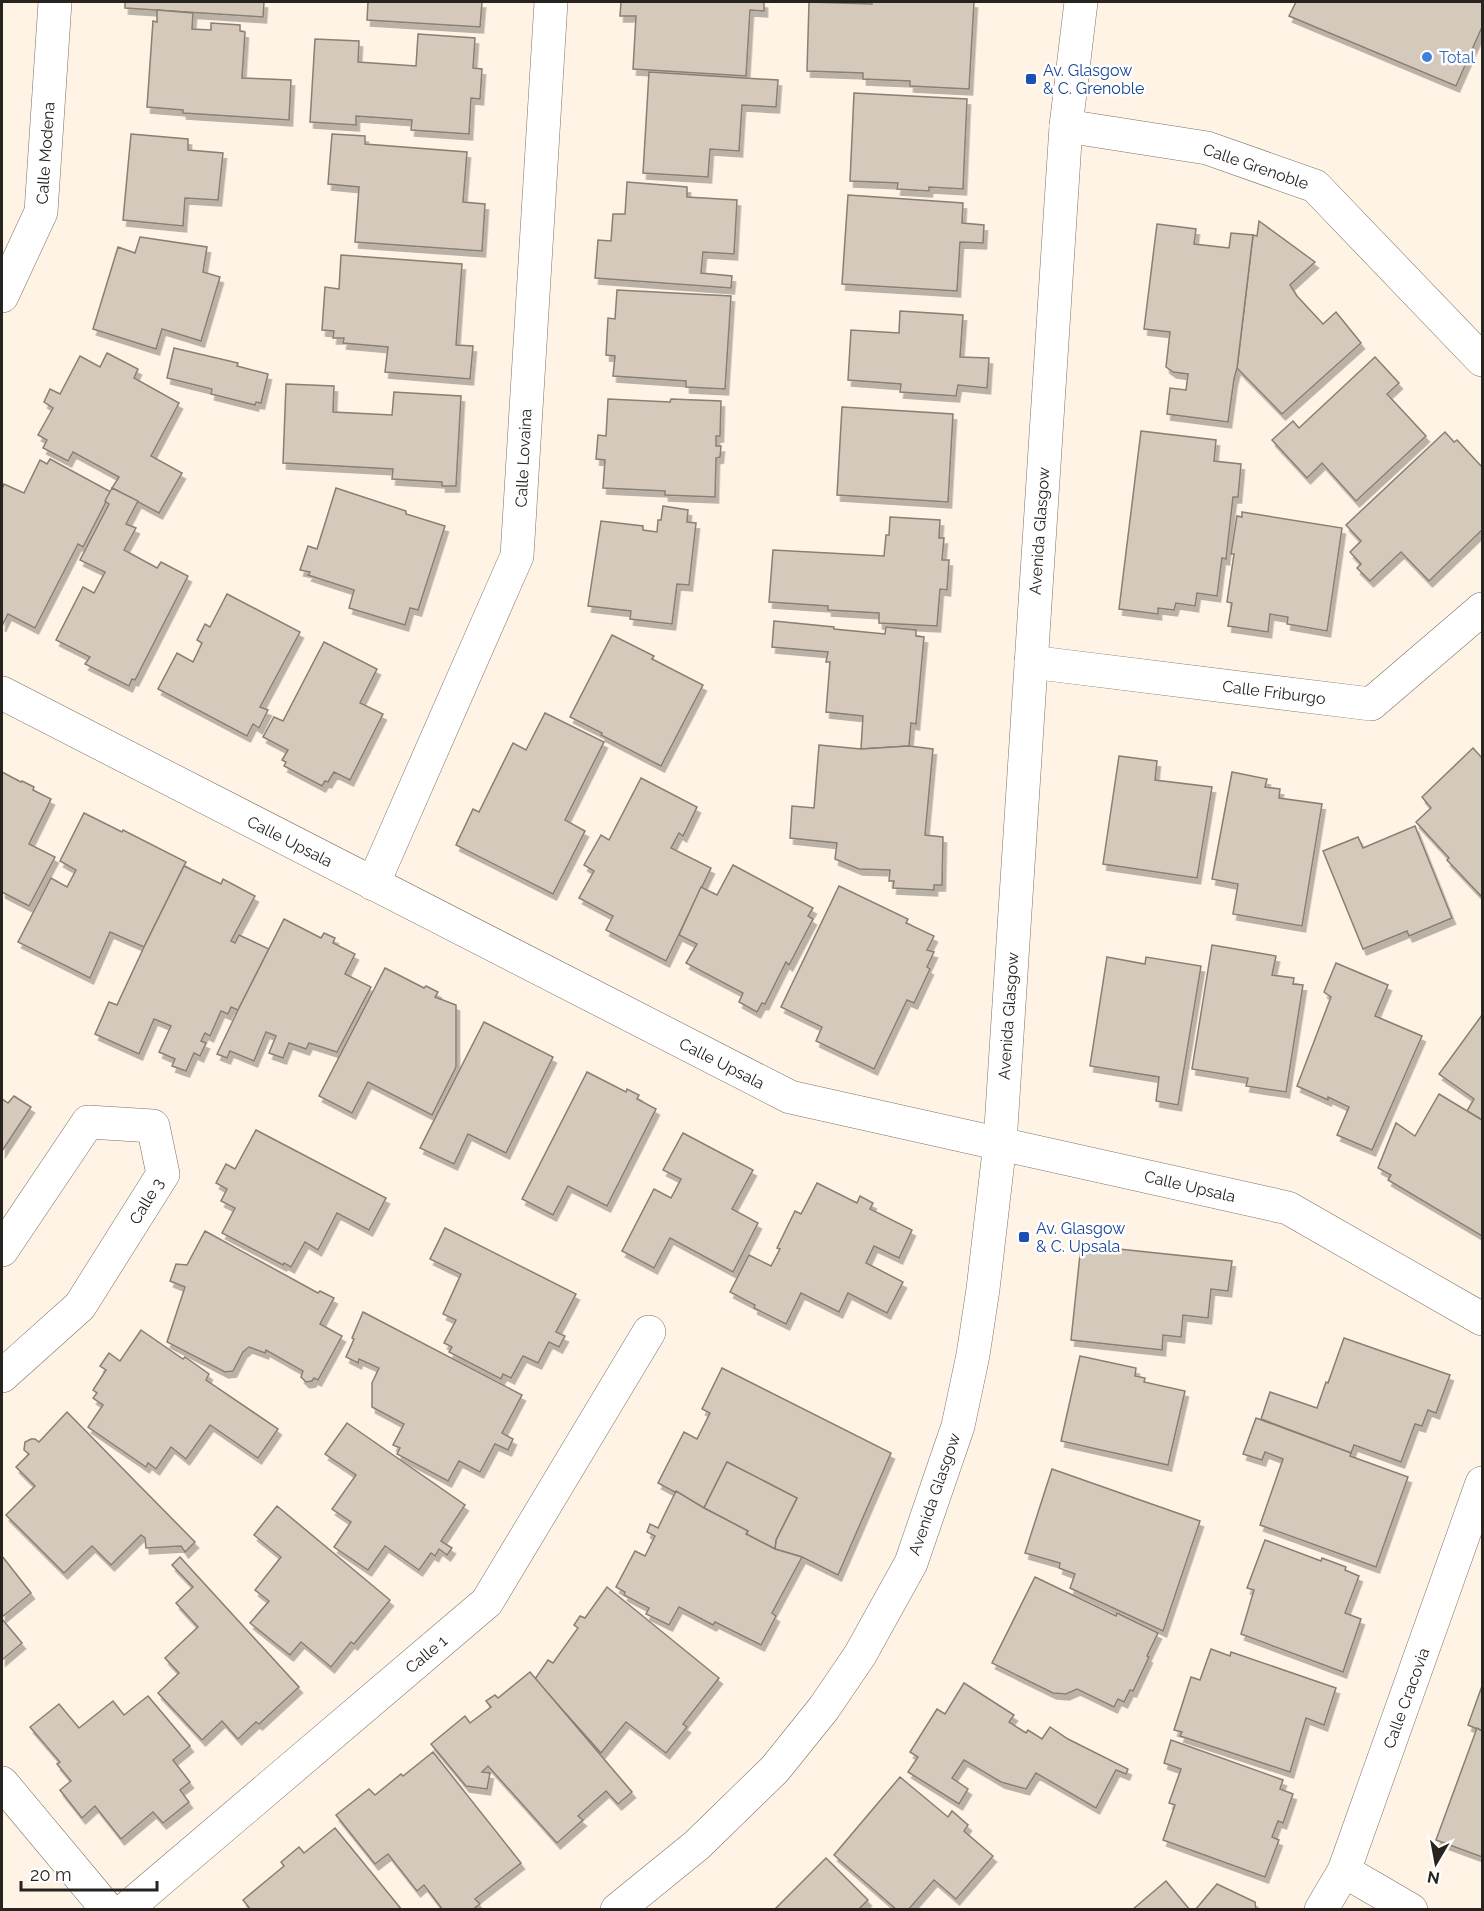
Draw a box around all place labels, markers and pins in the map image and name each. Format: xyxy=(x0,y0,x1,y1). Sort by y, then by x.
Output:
place label: Total xyxy=(1439,48,1475,67)
marker: Total xyxy=(1420,50,1434,64)
place label: Av. Glasgow & C. Grenoble xyxy=(1043,61,1145,98)
marker: Av. Glasgow & C. Grenoble xyxy=(1024,72,1038,86)
place label: Av. Glasgow & C. Upsala xyxy=(1036,1219,1125,1256)
marker: Av. Glasgow & C. Upsala xyxy=(1017,1230,1031,1244)

